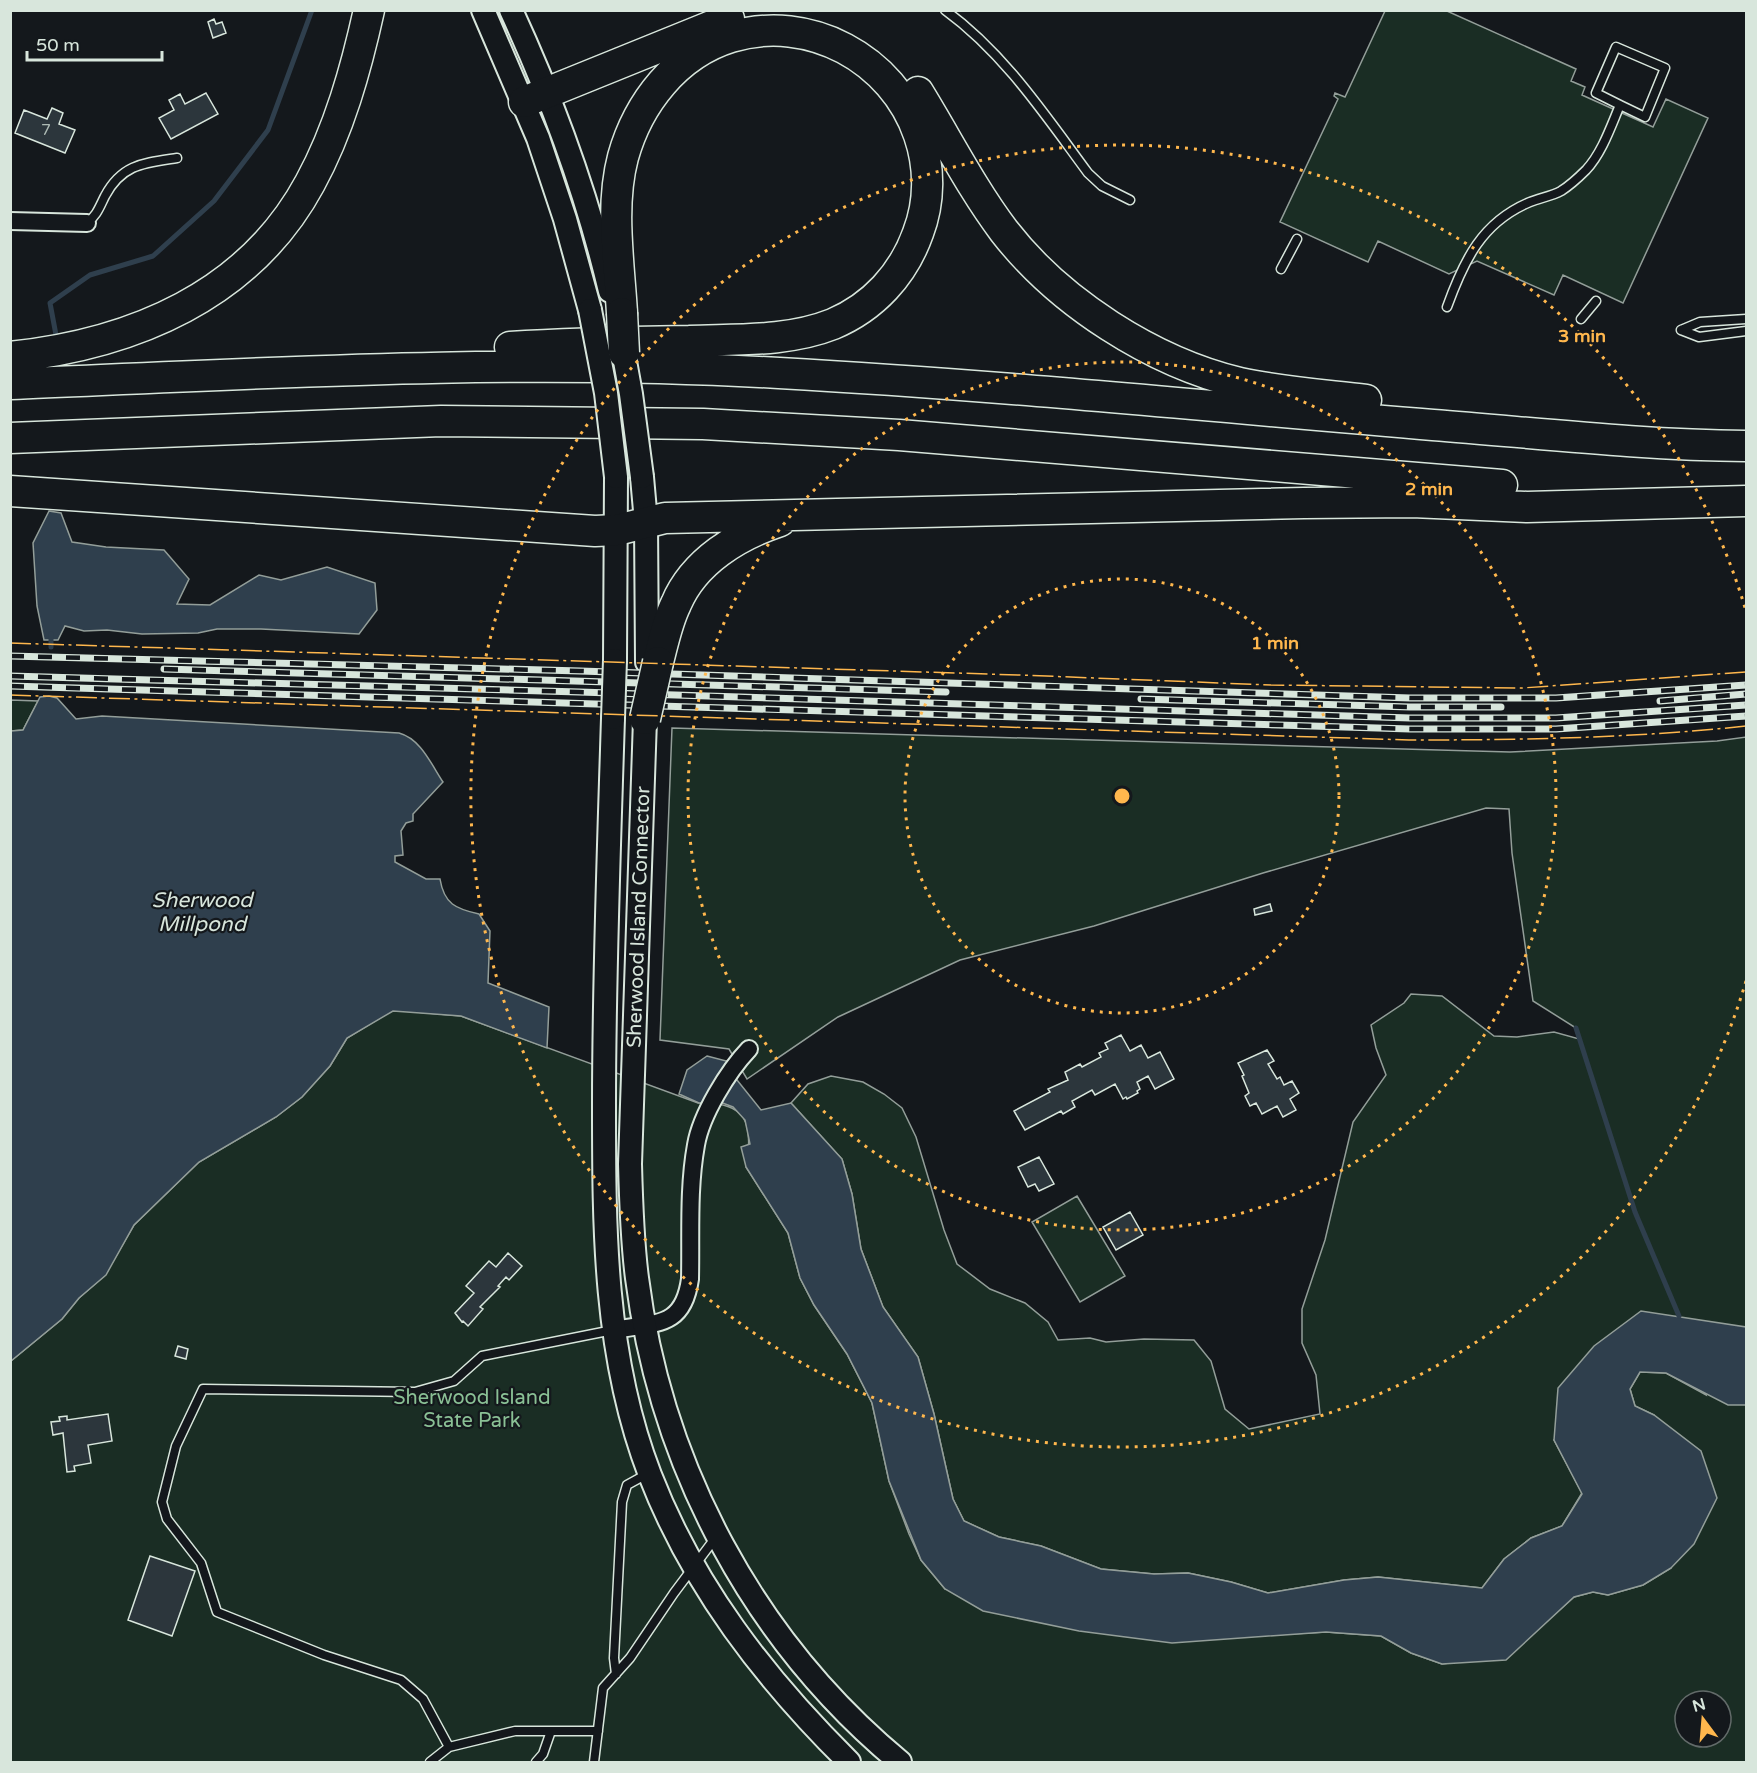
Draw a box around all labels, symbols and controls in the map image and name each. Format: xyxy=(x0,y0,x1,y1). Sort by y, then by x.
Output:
scale bar xyxy=(27,24,162,62)
text: 50 m xyxy=(36,34,80,56)
house number: 7 xyxy=(41,120,51,140)
text: 3 min xyxy=(1558,325,1606,347)
text: 2 min xyxy=(1405,478,1453,500)
text: 1 min xyxy=(1251,632,1299,654)
street label: Sherwood Island Connector xyxy=(622,785,656,1048)
centre of rings xyxy=(1112,786,1132,806)
water label: Sherwood Millpond xyxy=(152,888,255,937)
park label: Sherwood Island State Park xyxy=(393,1386,551,1433)
north arrow xyxy=(1673,1689,1733,1749)
text: N xyxy=(1690,1694,1708,1717)

